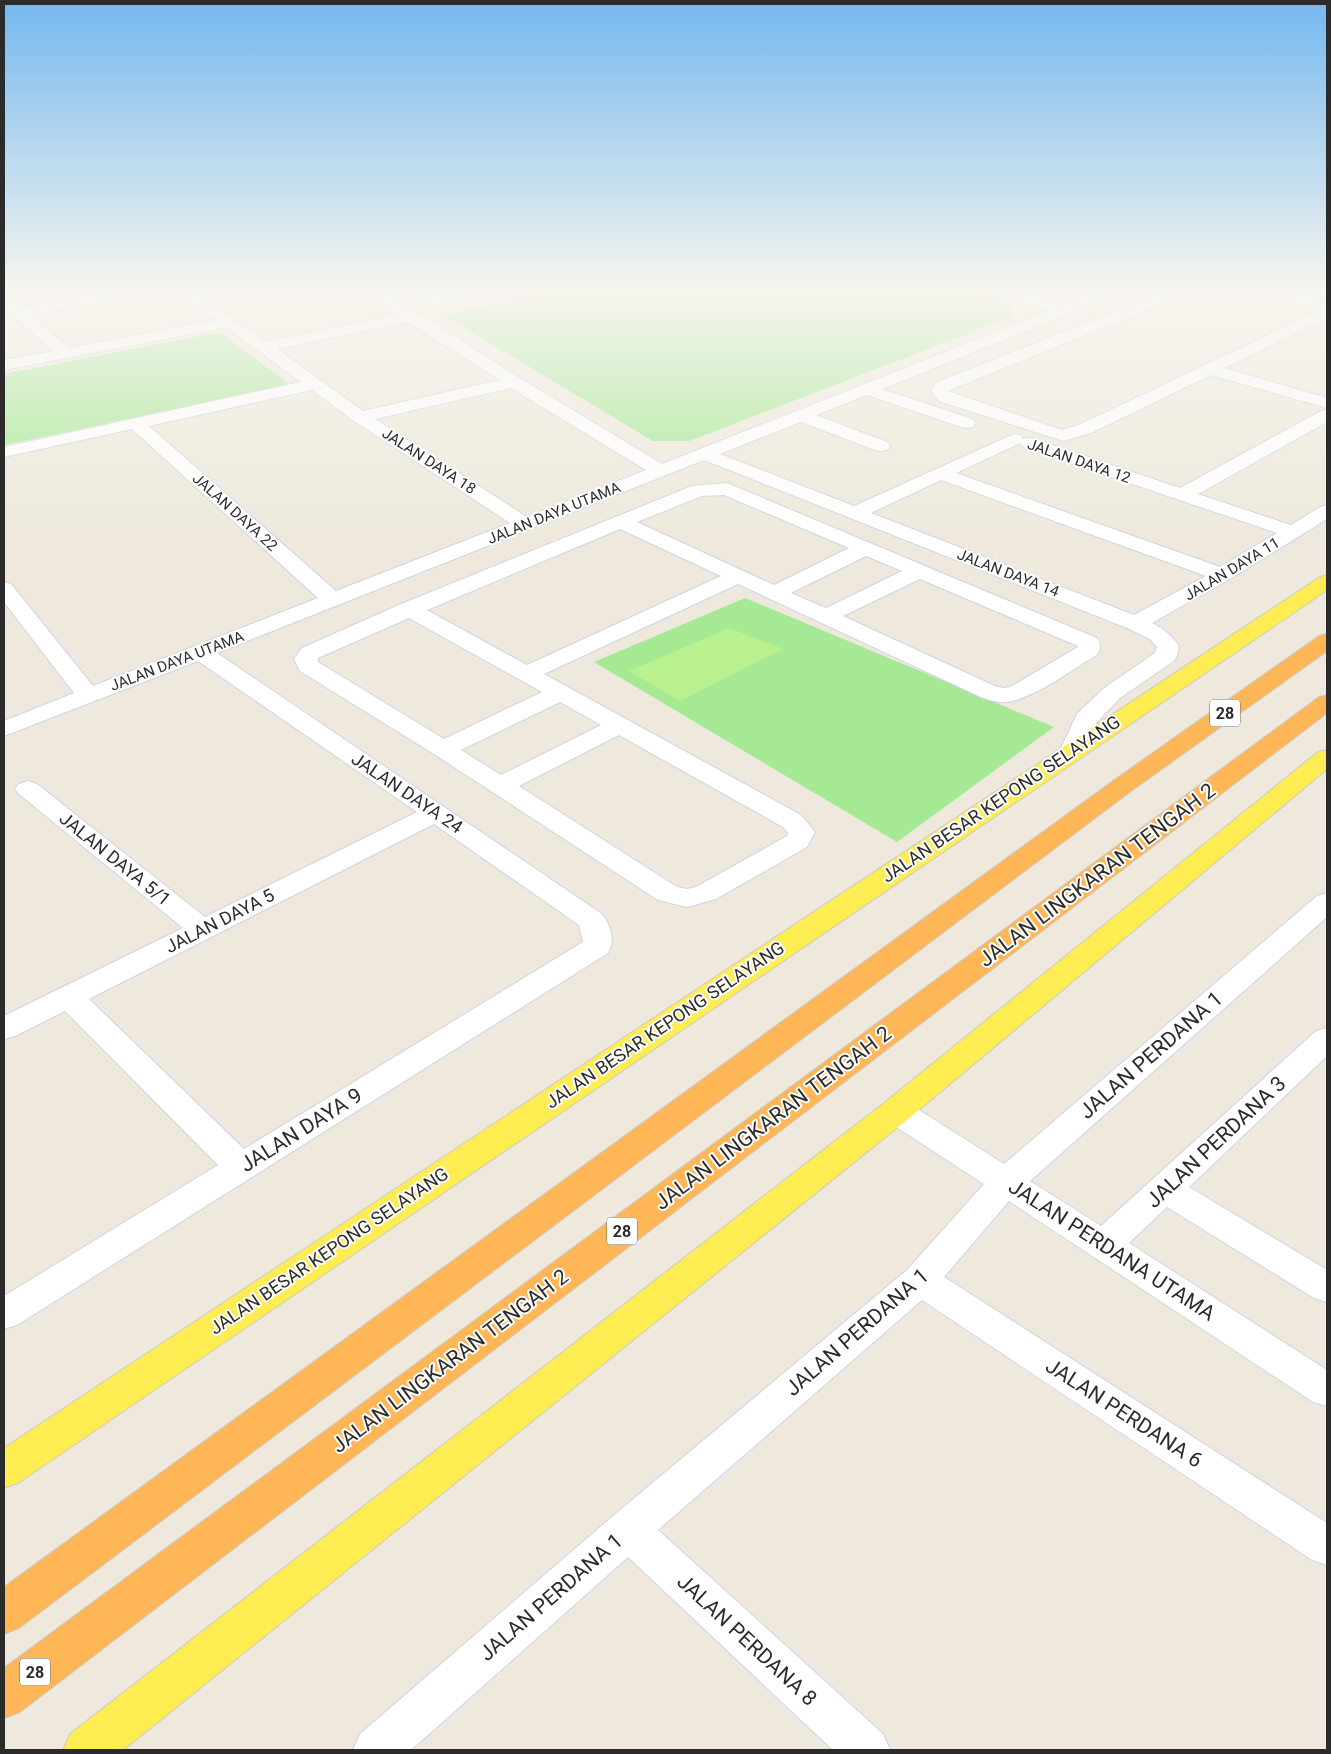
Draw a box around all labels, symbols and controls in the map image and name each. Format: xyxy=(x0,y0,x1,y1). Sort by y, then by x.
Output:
street label: JALAN DAYA 18 xyxy=(379,424,479,498)
street label: JALAN DAYA 12 xyxy=(1025,435,1133,487)
street label: JALAN DAYA 22 xyxy=(189,469,281,555)
street label: JALAN DAYA UTAMA xyxy=(485,478,623,548)
street label: JALAN DAYA 11 xyxy=(1181,534,1283,604)
street label: JALAN DAYA 14 xyxy=(954,545,1062,601)
street label: JALAN DAYA UTAMA xyxy=(108,627,247,695)
road number: 28 xyxy=(1210,700,1240,726)
street label: JALAN BESAR KEPONG SELAYANG xyxy=(877,711,1124,886)
street label: JALAN DAYA 24 xyxy=(348,748,467,837)
street label: JALAN LINGKARAN TENGAH 2 xyxy=(974,778,1220,972)
street label: JALAN DAYA 5/1 xyxy=(56,807,175,910)
street label: JALAN DAYA 5 xyxy=(162,884,278,957)
street label: JALAN BESAR KEPONG SELAYANG xyxy=(541,937,788,1112)
street label: JALAN PERDANA 1 xyxy=(1075,986,1227,1124)
street label: JALAN LINGKARAN TENGAH 2 xyxy=(650,1021,896,1215)
street label: JALAN PERDANA 3 xyxy=(1141,1071,1291,1213)
street label: JALAN DAYA 9 xyxy=(236,1083,366,1177)
street label: JALAN BESAR KEPONG SELAYANG xyxy=(205,1163,452,1338)
street label: JALAN PERDANA UTAMA xyxy=(1004,1174,1220,1326)
road number: 28 xyxy=(607,1218,637,1244)
street label: JALAN PERDANA 1 xyxy=(781,1263,933,1401)
street label: JALAN LINGKARAN TENGAH 2 xyxy=(327,1264,573,1458)
street label: JALAN PERDANA 6 xyxy=(1041,1353,1207,1473)
street label: JALAN PERDANA 1 xyxy=(475,1528,627,1666)
street label: JALAN PERDANA 8 xyxy=(672,1569,822,1711)
road number: 28 xyxy=(20,1658,50,1685)

